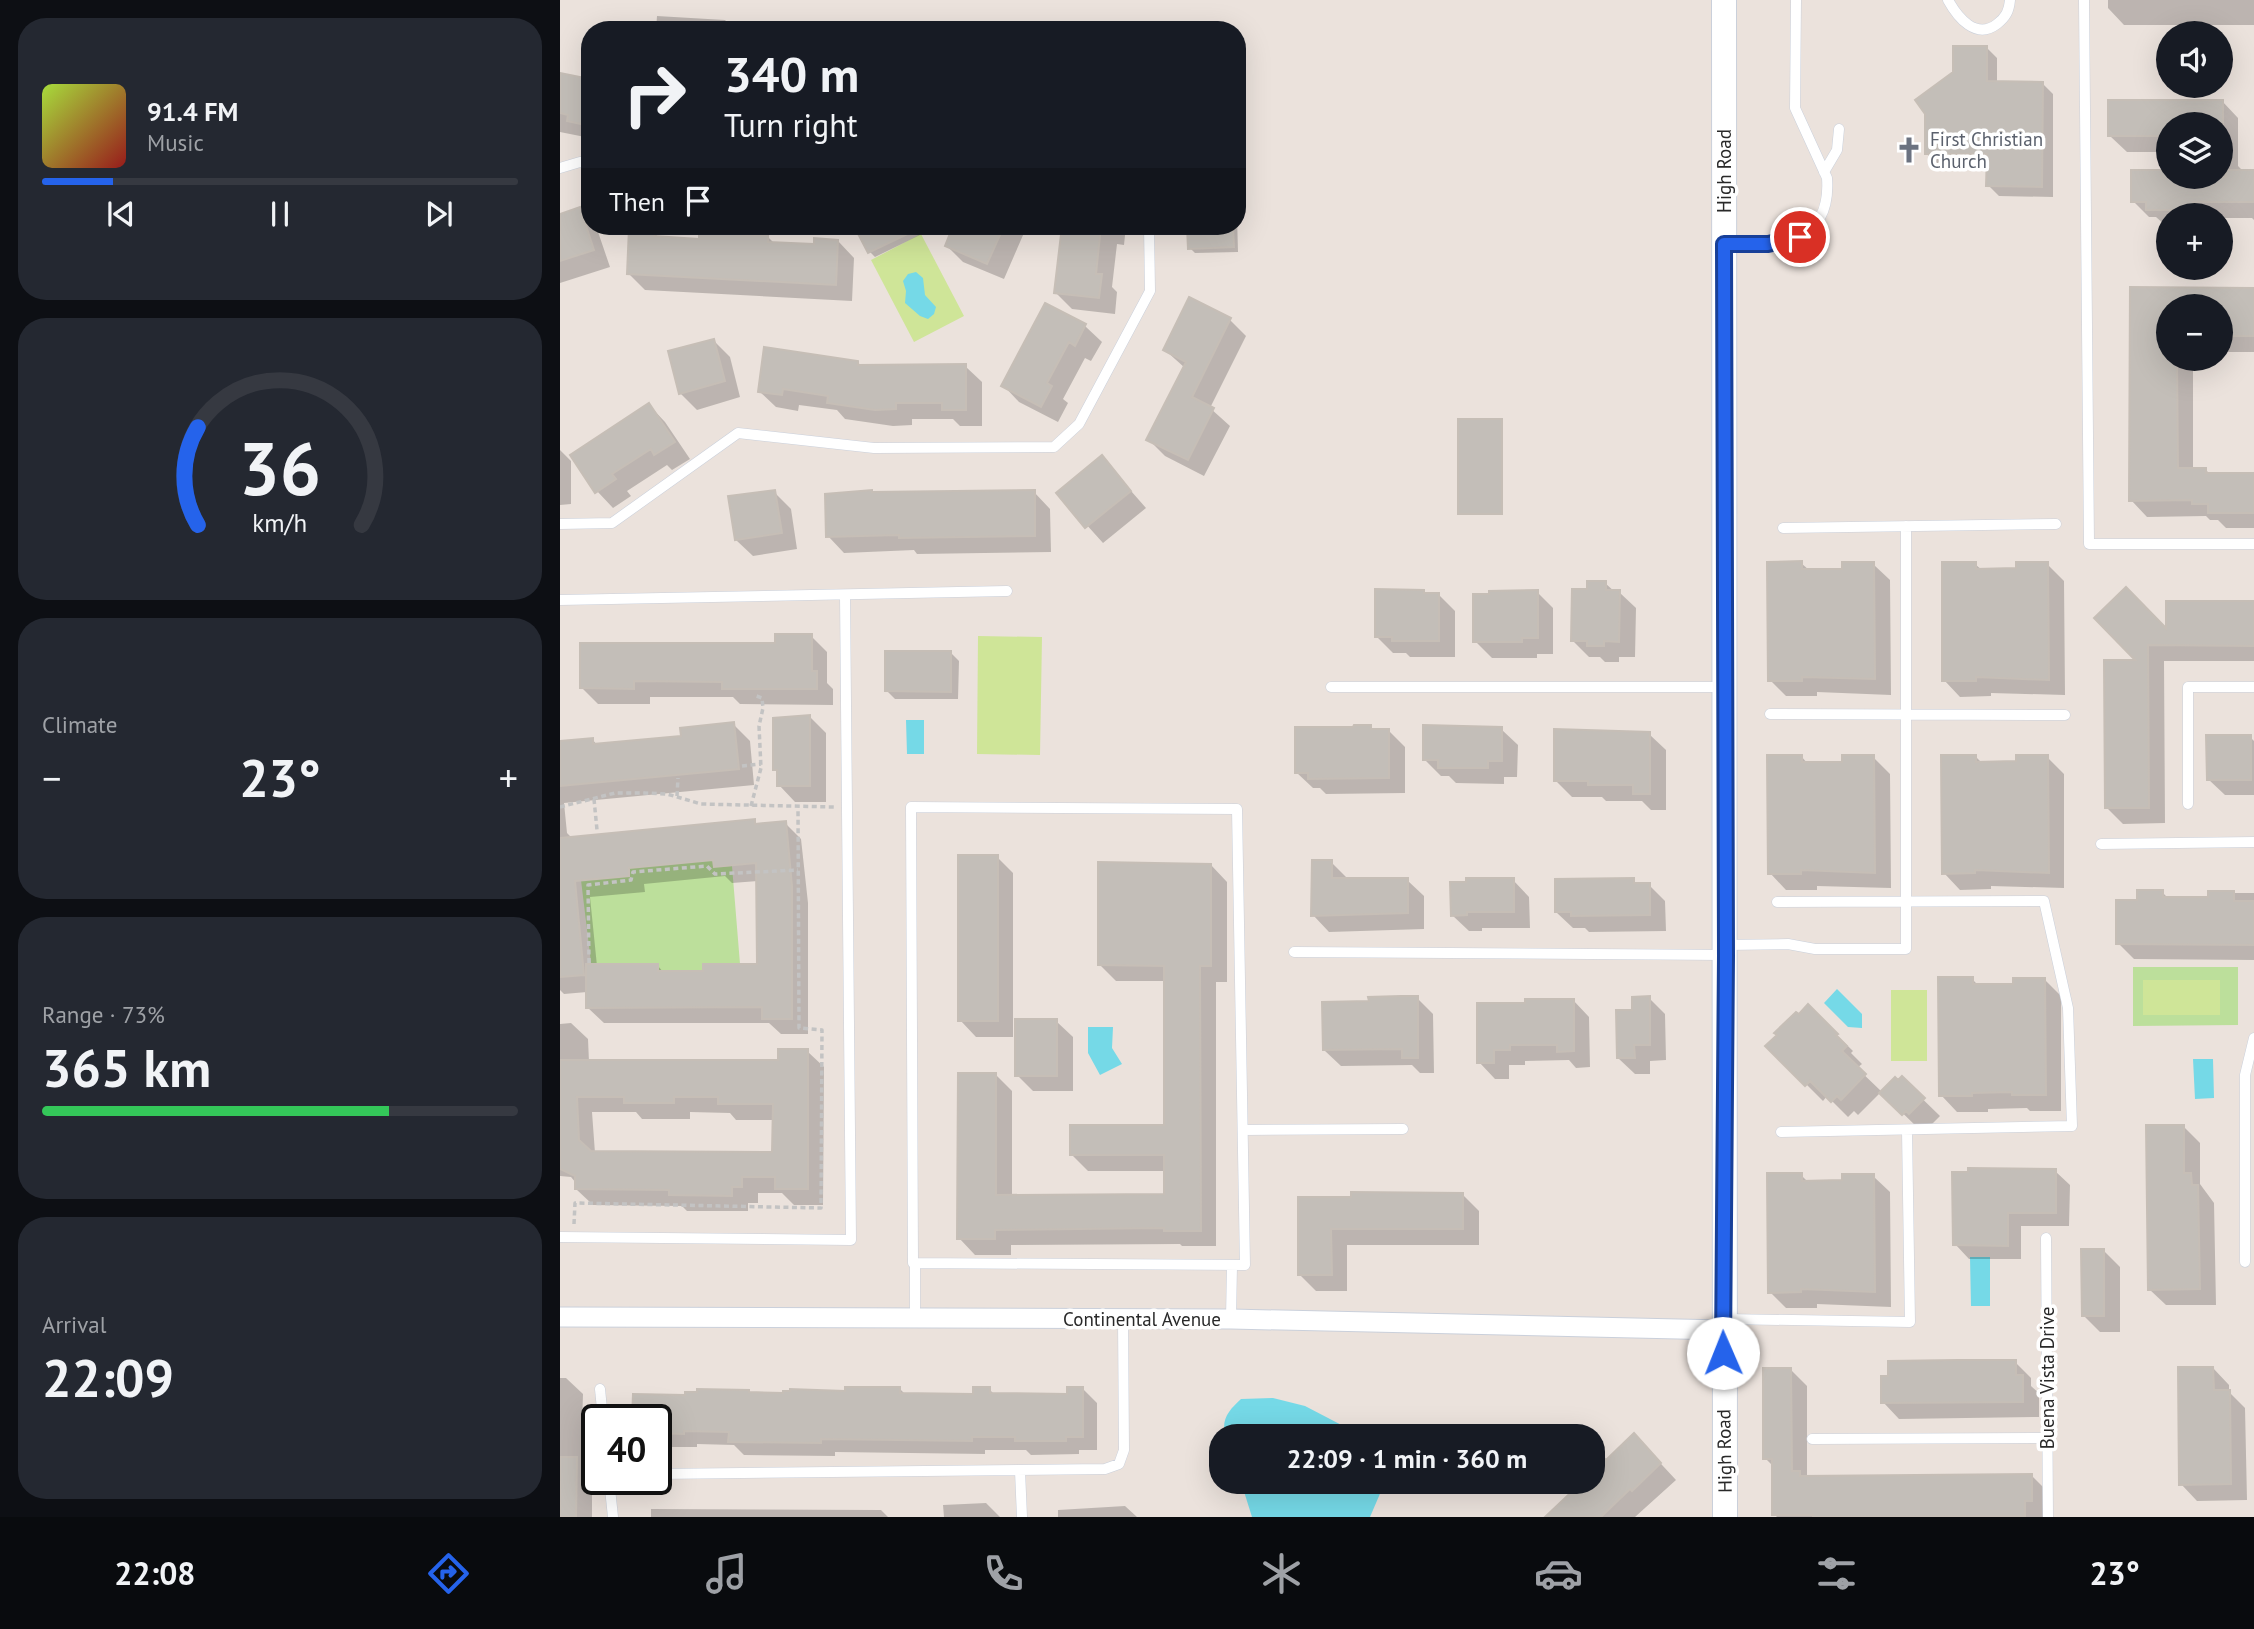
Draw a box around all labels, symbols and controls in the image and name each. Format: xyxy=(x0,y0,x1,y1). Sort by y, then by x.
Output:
map controls xyxy=(2156,21,2233,371)
button: sound xyxy=(2156,21,2233,98)
text: 340 m xyxy=(724,42,859,106)
icon: right xyxy=(609,49,700,140)
text: 91.4 FM xyxy=(147,95,238,128)
text: Turn right xyxy=(724,104,858,146)
button: layers xyxy=(2156,112,2233,189)
place label: First Christian Church xyxy=(1930,127,2043,173)
text: Music xyxy=(147,128,204,157)
street label: High Road xyxy=(1712,129,1736,213)
church icon: First Christian Church xyxy=(1894,135,1924,165)
icon: arrive xyxy=(679,182,717,220)
text: Then xyxy=(609,185,665,218)
icon: previous xyxy=(102,195,140,233)
icon: pause xyxy=(261,195,299,233)
icon: next xyxy=(420,195,458,233)
button: + xyxy=(2156,203,2233,280)
pin xyxy=(1770,207,1830,267)
icon: arrive xyxy=(1781,218,1819,256)
button: − xyxy=(2156,294,2233,371)
text: 36 xyxy=(239,421,321,515)
text: km/h xyxy=(253,506,307,538)
text: Climate xyxy=(42,710,117,739)
text: 23° xyxy=(239,744,321,811)
text: − xyxy=(42,753,61,802)
text: + xyxy=(499,753,518,802)
text: Range · 73% xyxy=(42,1000,165,1029)
text: 365 km xyxy=(42,1034,211,1101)
street label: Continental Avenue xyxy=(1063,1307,1221,1331)
street label: Buena Vista Drive xyxy=(2035,1307,2059,1449)
text: Arrival xyxy=(42,1310,106,1339)
position arrow xyxy=(1686,1316,1760,1390)
text: 22:09 xyxy=(42,1344,174,1411)
speed limit sign: 40 xyxy=(581,1404,672,1495)
street label: High Road xyxy=(1711,1409,1737,1493)
text: 22:09 · 1 min · 360 m xyxy=(1287,1442,1527,1475)
icon: directions xyxy=(424,1549,473,1598)
icon: music xyxy=(702,1549,751,1598)
icon: phone xyxy=(979,1549,1028,1598)
icon: climate xyxy=(1257,1549,1306,1598)
icon: car xyxy=(1534,1549,1583,1598)
icon: filters xyxy=(1812,1549,1861,1598)
text: 22:08 xyxy=(114,1552,195,1594)
text: 23° xyxy=(2089,1552,2140,1594)

